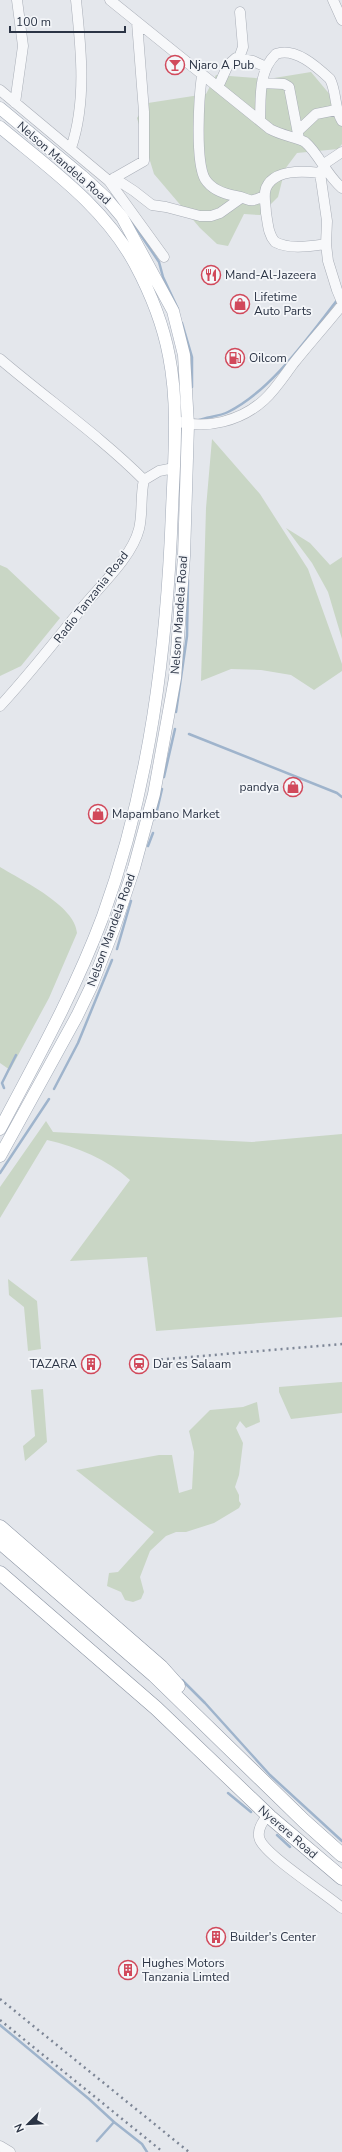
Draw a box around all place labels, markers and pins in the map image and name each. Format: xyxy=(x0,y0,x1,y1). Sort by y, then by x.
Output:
bar icon: Njaro A Pub xyxy=(164,54,186,76)
place label: Njaro A Pub xyxy=(189,57,254,73)
restaurant icon: Mand-Al-Jazeera xyxy=(200,264,222,286)
place label: Mand-Al-Jazeera xyxy=(225,267,316,283)
place label: Lifetime Auto Parts xyxy=(254,289,312,319)
shop icon: Lifetime Auto Parts xyxy=(229,293,251,315)
fuel station icon: Oilcom xyxy=(224,347,246,369)
place label: Oilcom xyxy=(249,350,287,366)
shop icon: pandya xyxy=(282,776,304,798)
place label: pandya xyxy=(239,779,279,795)
shop icon: Mapambano Market xyxy=(87,803,109,825)
place label: Mapambano Market xyxy=(112,806,220,822)
building icon: TAZARA xyxy=(80,1353,102,1375)
station icon: Dar es Salaam xyxy=(128,1353,150,1375)
place label: TAZARA xyxy=(30,1356,77,1372)
place label: Dar es Salaam xyxy=(153,1356,231,1372)
building icon: Builder's Center xyxy=(205,1926,227,1948)
place label: Builder's Center xyxy=(230,1929,317,1945)
place label: Hughes Motors Tanzania Limted xyxy=(142,1955,229,1985)
building icon: Hughes Motors Tanzania Limted xyxy=(117,1959,139,1981)

